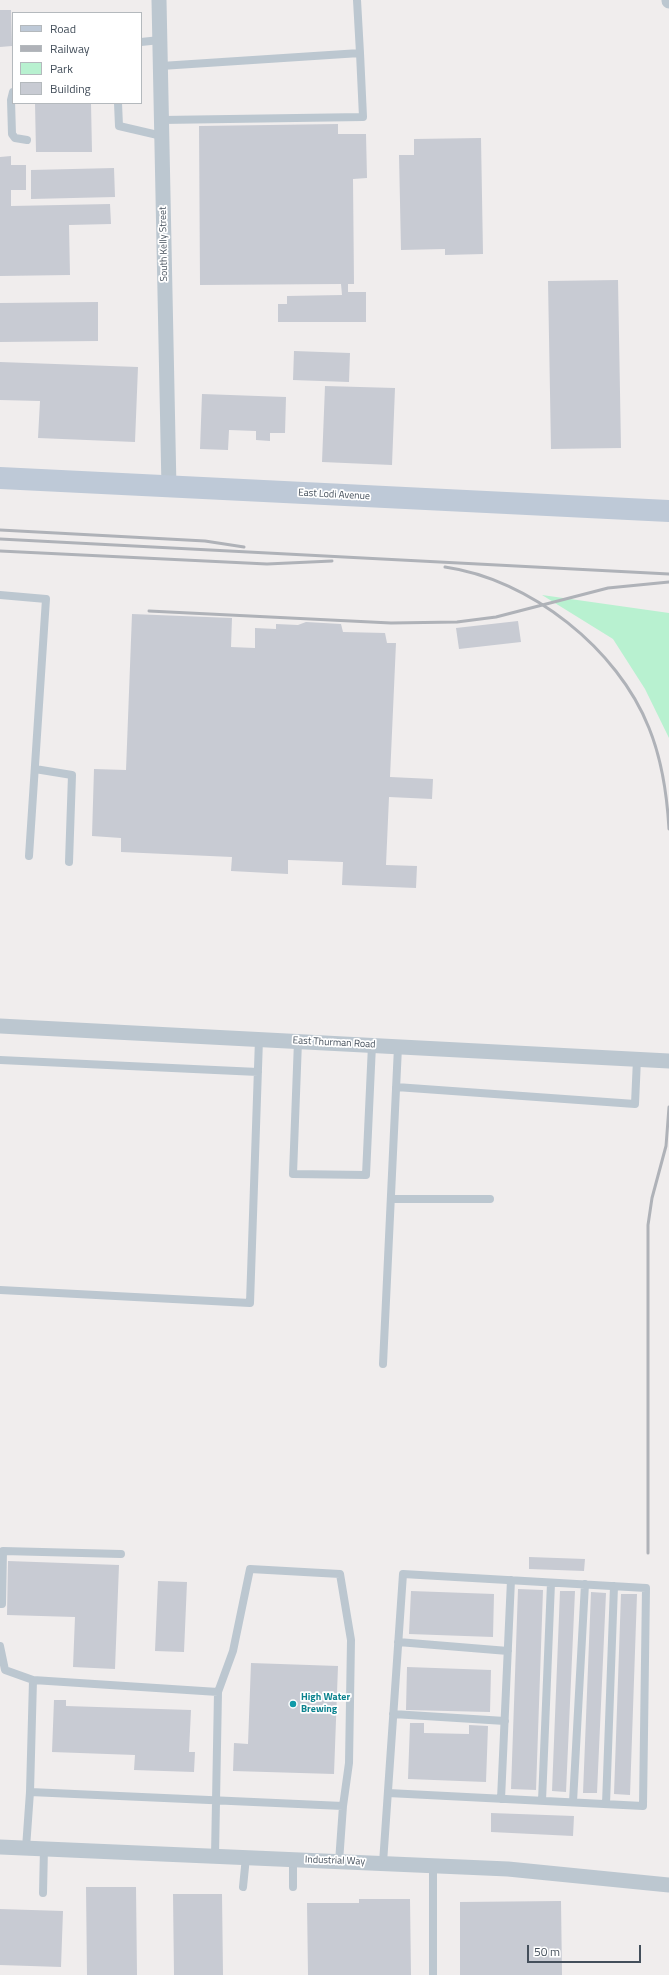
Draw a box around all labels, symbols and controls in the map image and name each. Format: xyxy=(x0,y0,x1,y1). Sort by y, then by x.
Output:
legend xyxy=(12,12,142,104)
text: Road xyxy=(50,19,76,38)
text: Railway xyxy=(50,39,90,58)
text: Park xyxy=(50,59,73,78)
text: Building xyxy=(50,79,91,98)
street label: South Kelly Street xyxy=(157,206,171,282)
street label: East Lodi Avenue xyxy=(298,487,370,503)
street label: East Thurman Road xyxy=(292,1035,376,1051)
place label: High Water Brewing xyxy=(301,1692,350,1716)
marker: High Water Brewing xyxy=(288,1699,298,1709)
street label: Industrial Way xyxy=(305,1854,365,1868)
scale bar xyxy=(529,1937,643,1963)
text: 50 m xyxy=(534,1942,560,1961)

